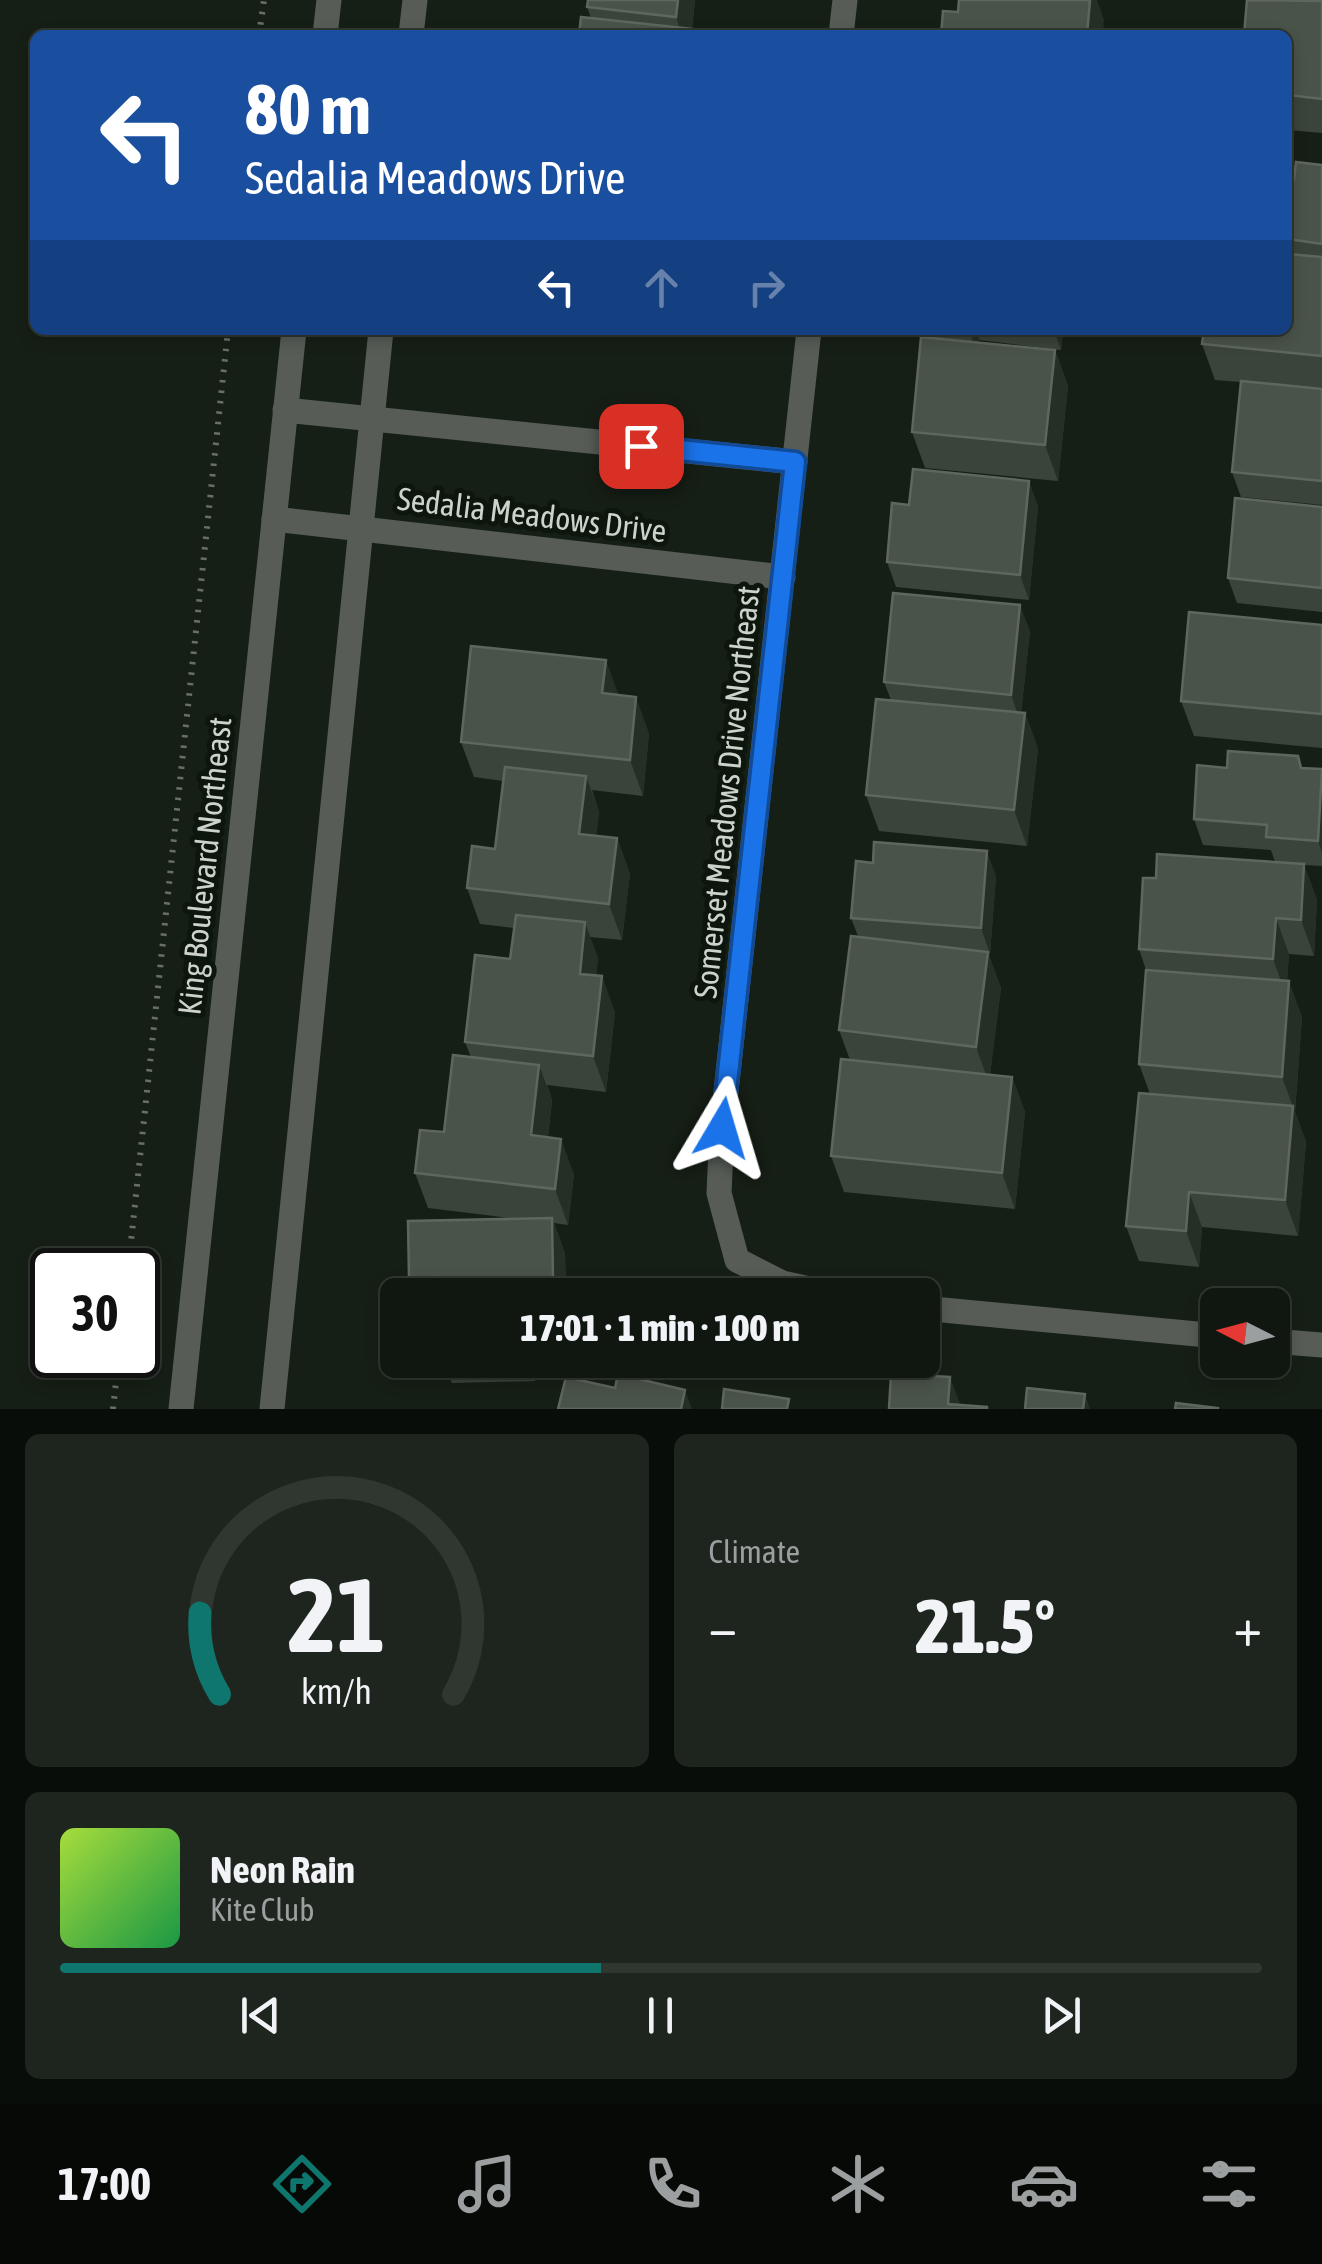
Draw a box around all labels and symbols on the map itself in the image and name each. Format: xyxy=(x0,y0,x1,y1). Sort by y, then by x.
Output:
pin xyxy=(599,404,684,489)
street label: Sedalia Meadows Drive xyxy=(396,480,669,549)
street label: Somerset Meadows Drive Northeast xyxy=(686,584,767,1000)
street label: King Boulevard Northeast xyxy=(170,715,239,1017)
position arrow xyxy=(670,1076,774,1180)
speed limit sign: 30 xyxy=(30,1248,160,1378)
north arrow xyxy=(1200,1288,1290,1378)

